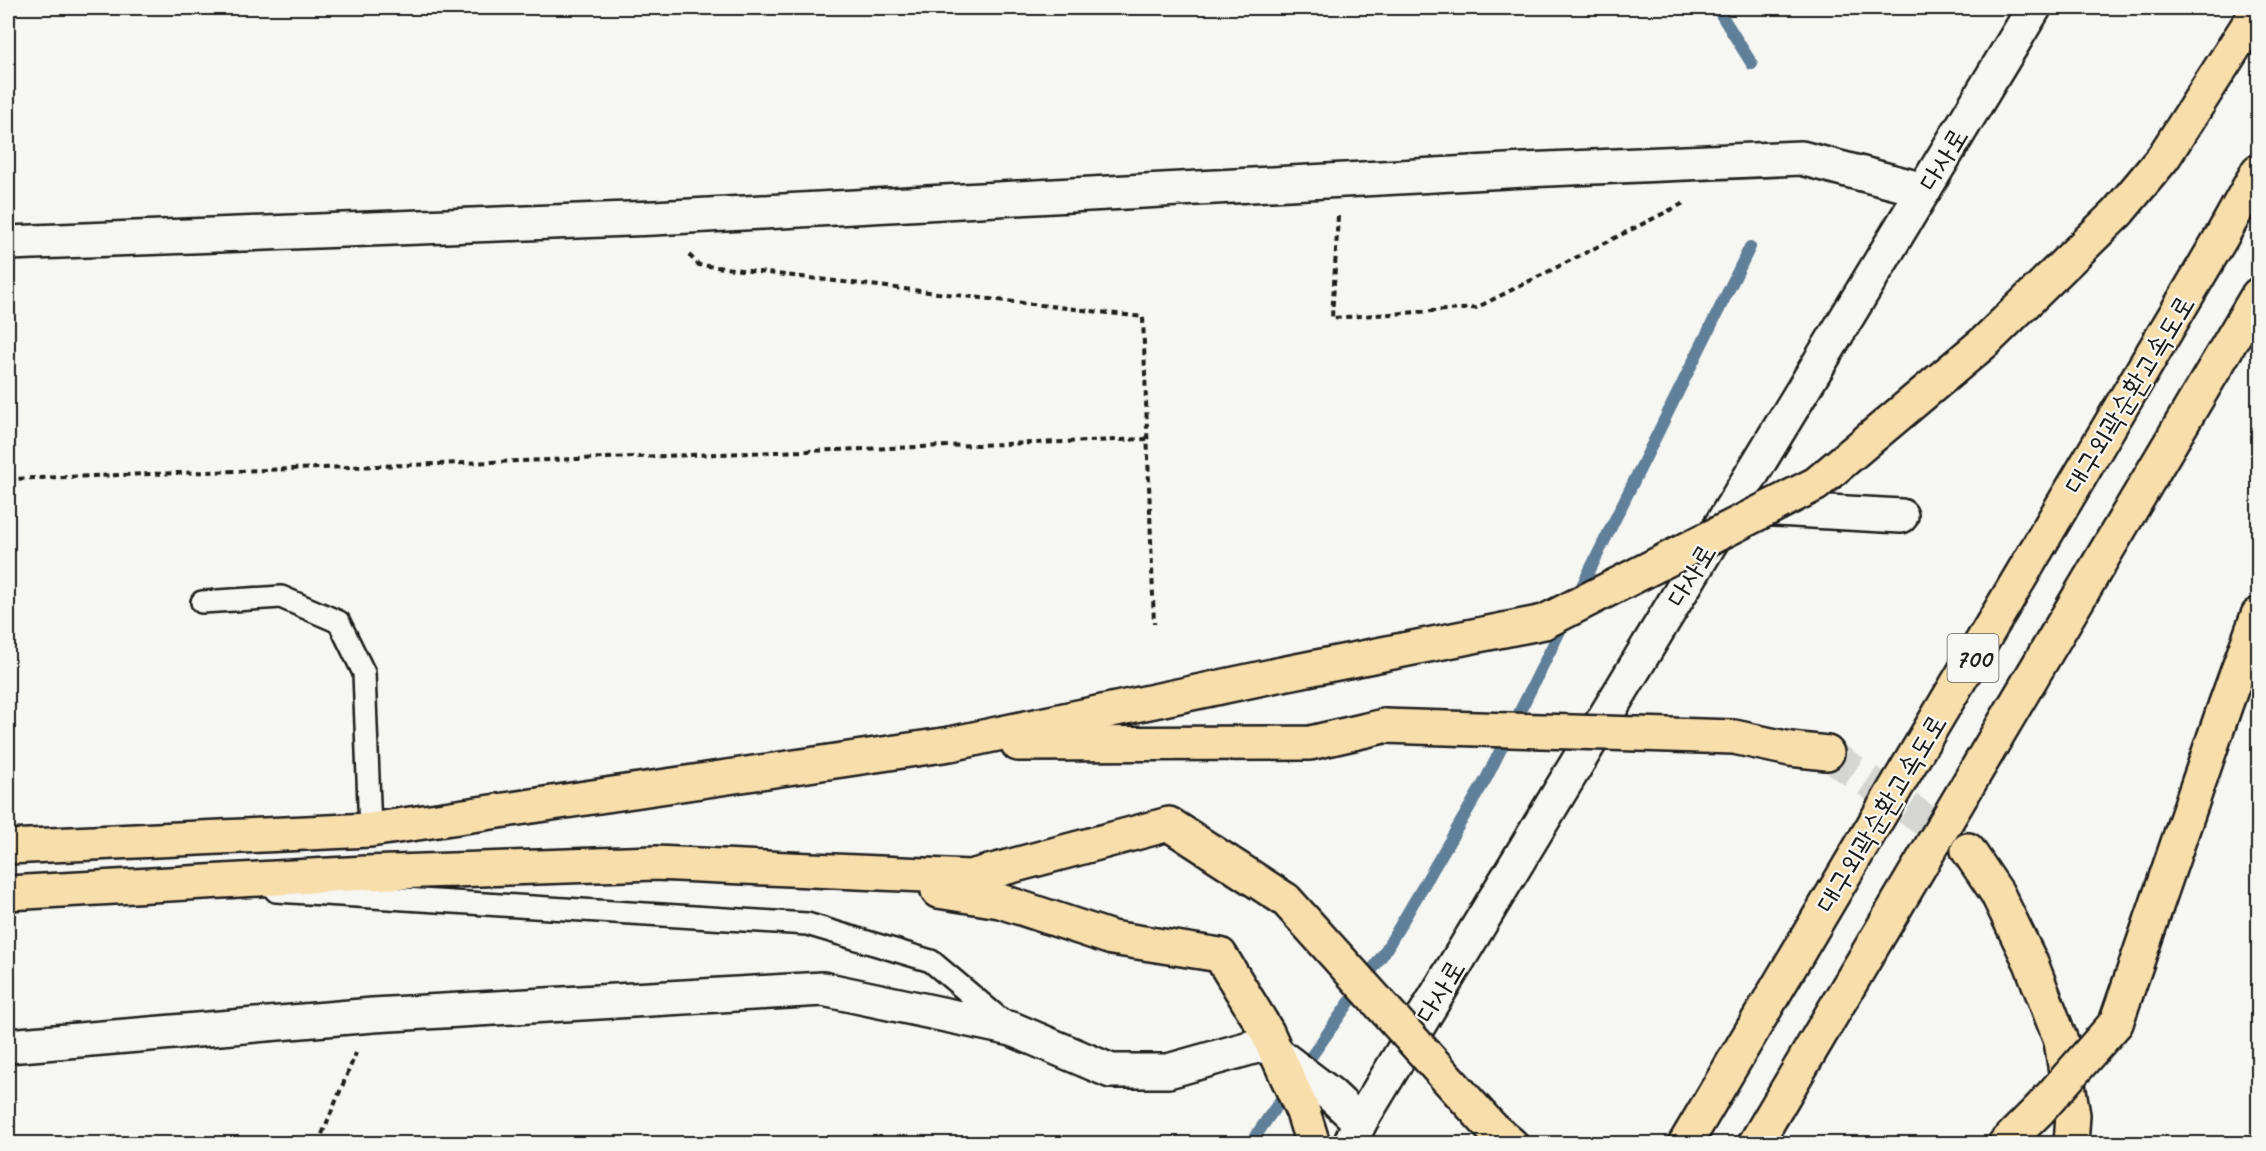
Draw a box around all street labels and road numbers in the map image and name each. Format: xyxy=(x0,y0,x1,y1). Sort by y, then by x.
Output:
street label: 다사로 xyxy=(1911,121,1975,197)
street label: 대구외곽순환고속도로 xyxy=(2056,288,2202,500)
street label: 다사로 xyxy=(1659,537,1723,613)
road number: 700 xyxy=(1948,634,1998,682)
street label: 대구외곽순환고속도로 xyxy=(1808,707,1954,919)
street label: 다사로 xyxy=(1408,953,1472,1029)

